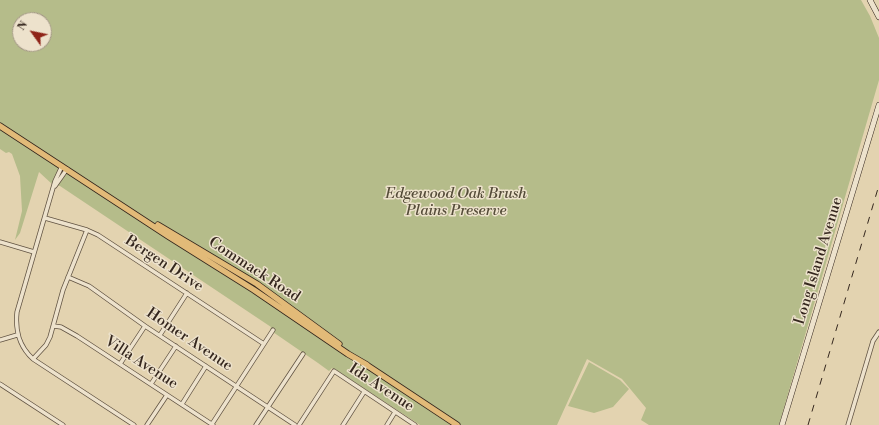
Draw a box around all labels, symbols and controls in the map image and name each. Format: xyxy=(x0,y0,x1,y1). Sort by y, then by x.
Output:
north arrow xyxy=(12,12,52,52)
text: N xyxy=(15,19,31,33)
park label: Edgewood Oak Brush Plains Preserve xyxy=(385,185,527,220)
street label: Long Island Avenue xyxy=(791,195,847,327)
street label: Bergen Drive xyxy=(121,232,207,296)
street label: Commack Road xyxy=(205,234,303,306)
street label: Homer Avenue xyxy=(142,305,236,375)
street label: Villa Avenue xyxy=(101,333,181,393)
street label: Ida Avenue xyxy=(345,360,417,416)

